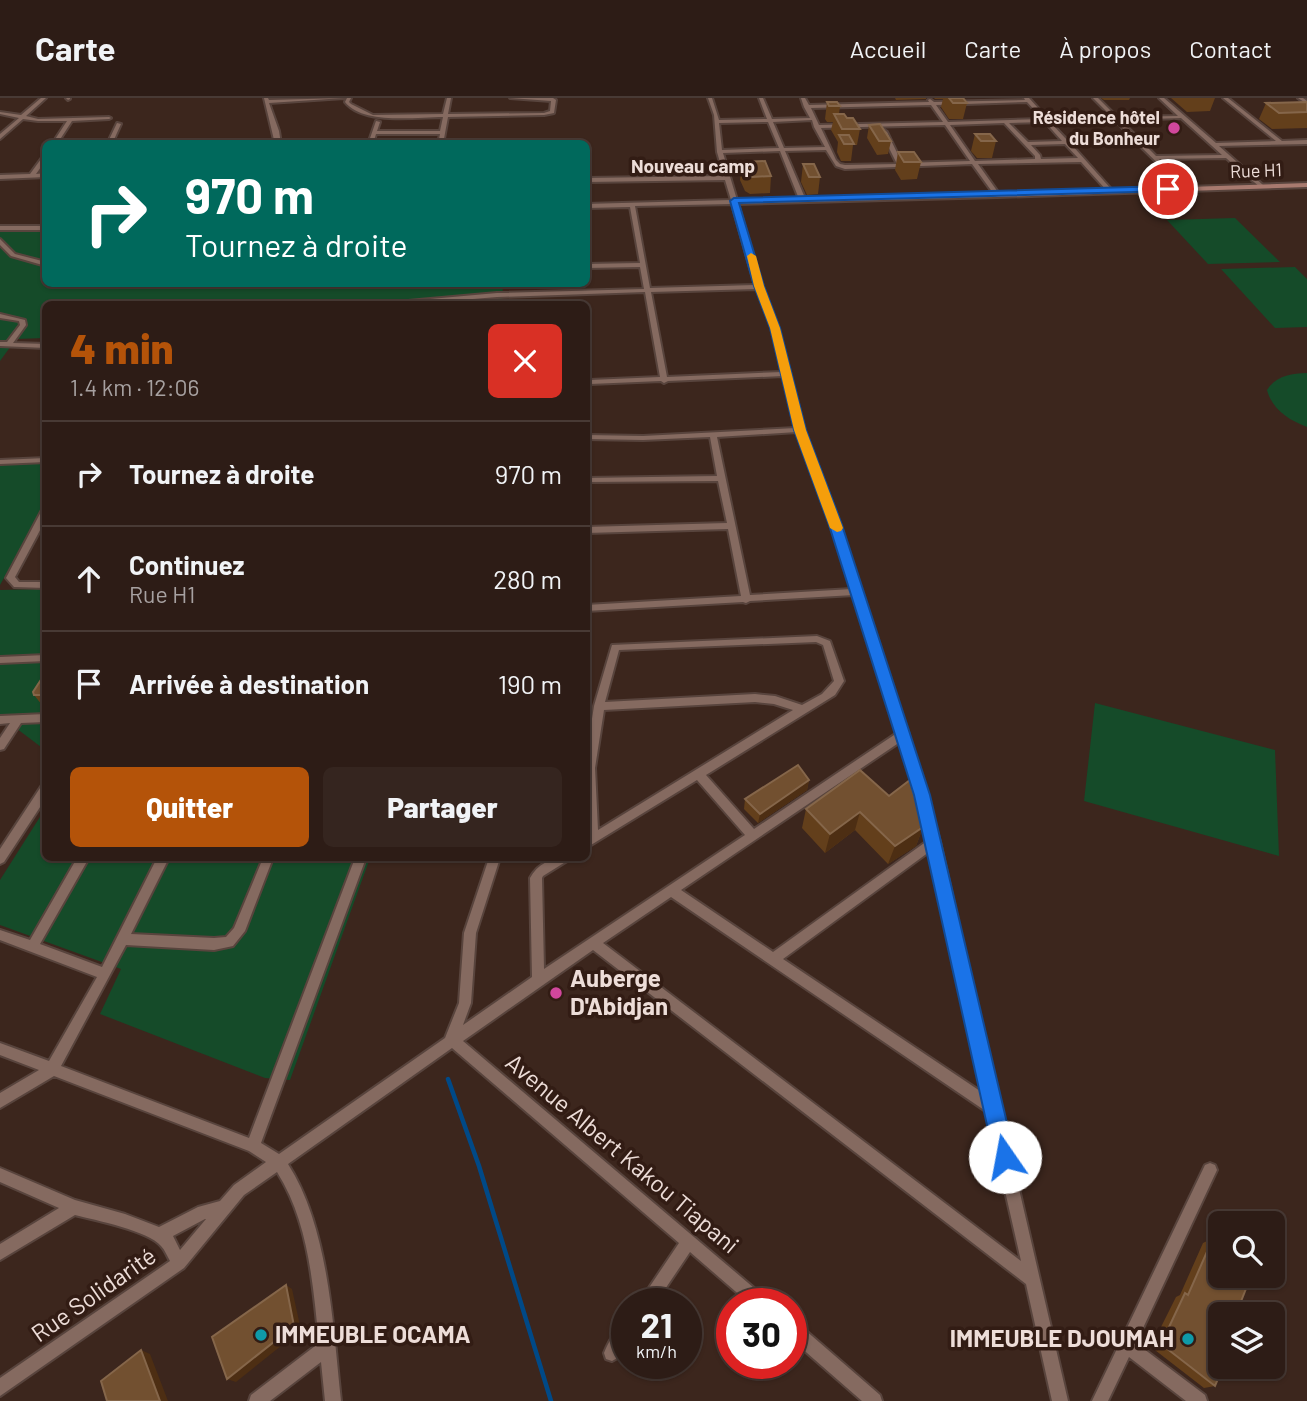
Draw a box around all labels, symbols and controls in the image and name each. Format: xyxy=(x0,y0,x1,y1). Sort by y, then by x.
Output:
text: Carte xyxy=(35,28,116,68)
text: Accueil xyxy=(850,34,926,63)
text: Carte xyxy=(964,34,1021,63)
text: À propos xyxy=(1059,34,1151,63)
text: Contact xyxy=(1189,34,1272,63)
place label: Résidence hôtel du Bonheur xyxy=(1033,106,1160,149)
marker: Résidence hôtel du Bonheur xyxy=(1166,120,1182,136)
district label: Nouveau camp xyxy=(631,154,755,177)
street label: Rue H1 xyxy=(1230,158,1282,182)
pin xyxy=(1138,159,1198,219)
text: 970 m xyxy=(185,165,314,224)
icon: right xyxy=(70,168,161,259)
icon: arrive xyxy=(1149,170,1187,208)
text: Tournez à droite xyxy=(185,225,407,263)
text: 4 min xyxy=(70,322,174,372)
button: close xyxy=(488,324,562,398)
text: 1.4 km · 12:06 xyxy=(70,373,199,401)
icon: right xyxy=(70,455,108,493)
text: Tournez à droite xyxy=(129,458,314,489)
text: 970 m xyxy=(495,458,562,489)
text: Continuez xyxy=(129,549,245,580)
icon: ahead xyxy=(70,560,108,598)
text: 280 m xyxy=(493,563,562,594)
text: Rue H1 xyxy=(129,580,195,608)
icon: arrive xyxy=(70,665,108,703)
text: Arrivée à destination xyxy=(129,668,369,699)
text: 190 m xyxy=(498,668,562,699)
button: Quitter xyxy=(70,767,309,847)
button: Partager xyxy=(323,767,562,847)
place label: Auberge D'Abidjan xyxy=(570,963,668,1020)
marker: Auberge D'Abidjan xyxy=(548,985,564,1001)
street label: Avenue Albert Kakou Tiapani xyxy=(501,1047,745,1259)
position arrow xyxy=(968,1120,1042,1194)
map controls xyxy=(1208,1211,1285,1379)
button: search xyxy=(1208,1211,1285,1288)
street label: Rue Solidarité xyxy=(25,1240,161,1347)
speed limit sign: 30 xyxy=(716,1288,807,1379)
button: layers xyxy=(1208,1302,1285,1379)
text: 21 xyxy=(641,1303,672,1345)
place label: IMMEUBLE OCAMA xyxy=(275,1319,471,1348)
place label: IMMEUBLE DJOUMAH xyxy=(950,1323,1174,1352)
marker: IMMEUBLE OCAMA xyxy=(253,1327,269,1343)
marker: IMMEUBLE DJOUMAH xyxy=(1180,1331,1196,1347)
text: km/h xyxy=(636,1340,677,1362)

